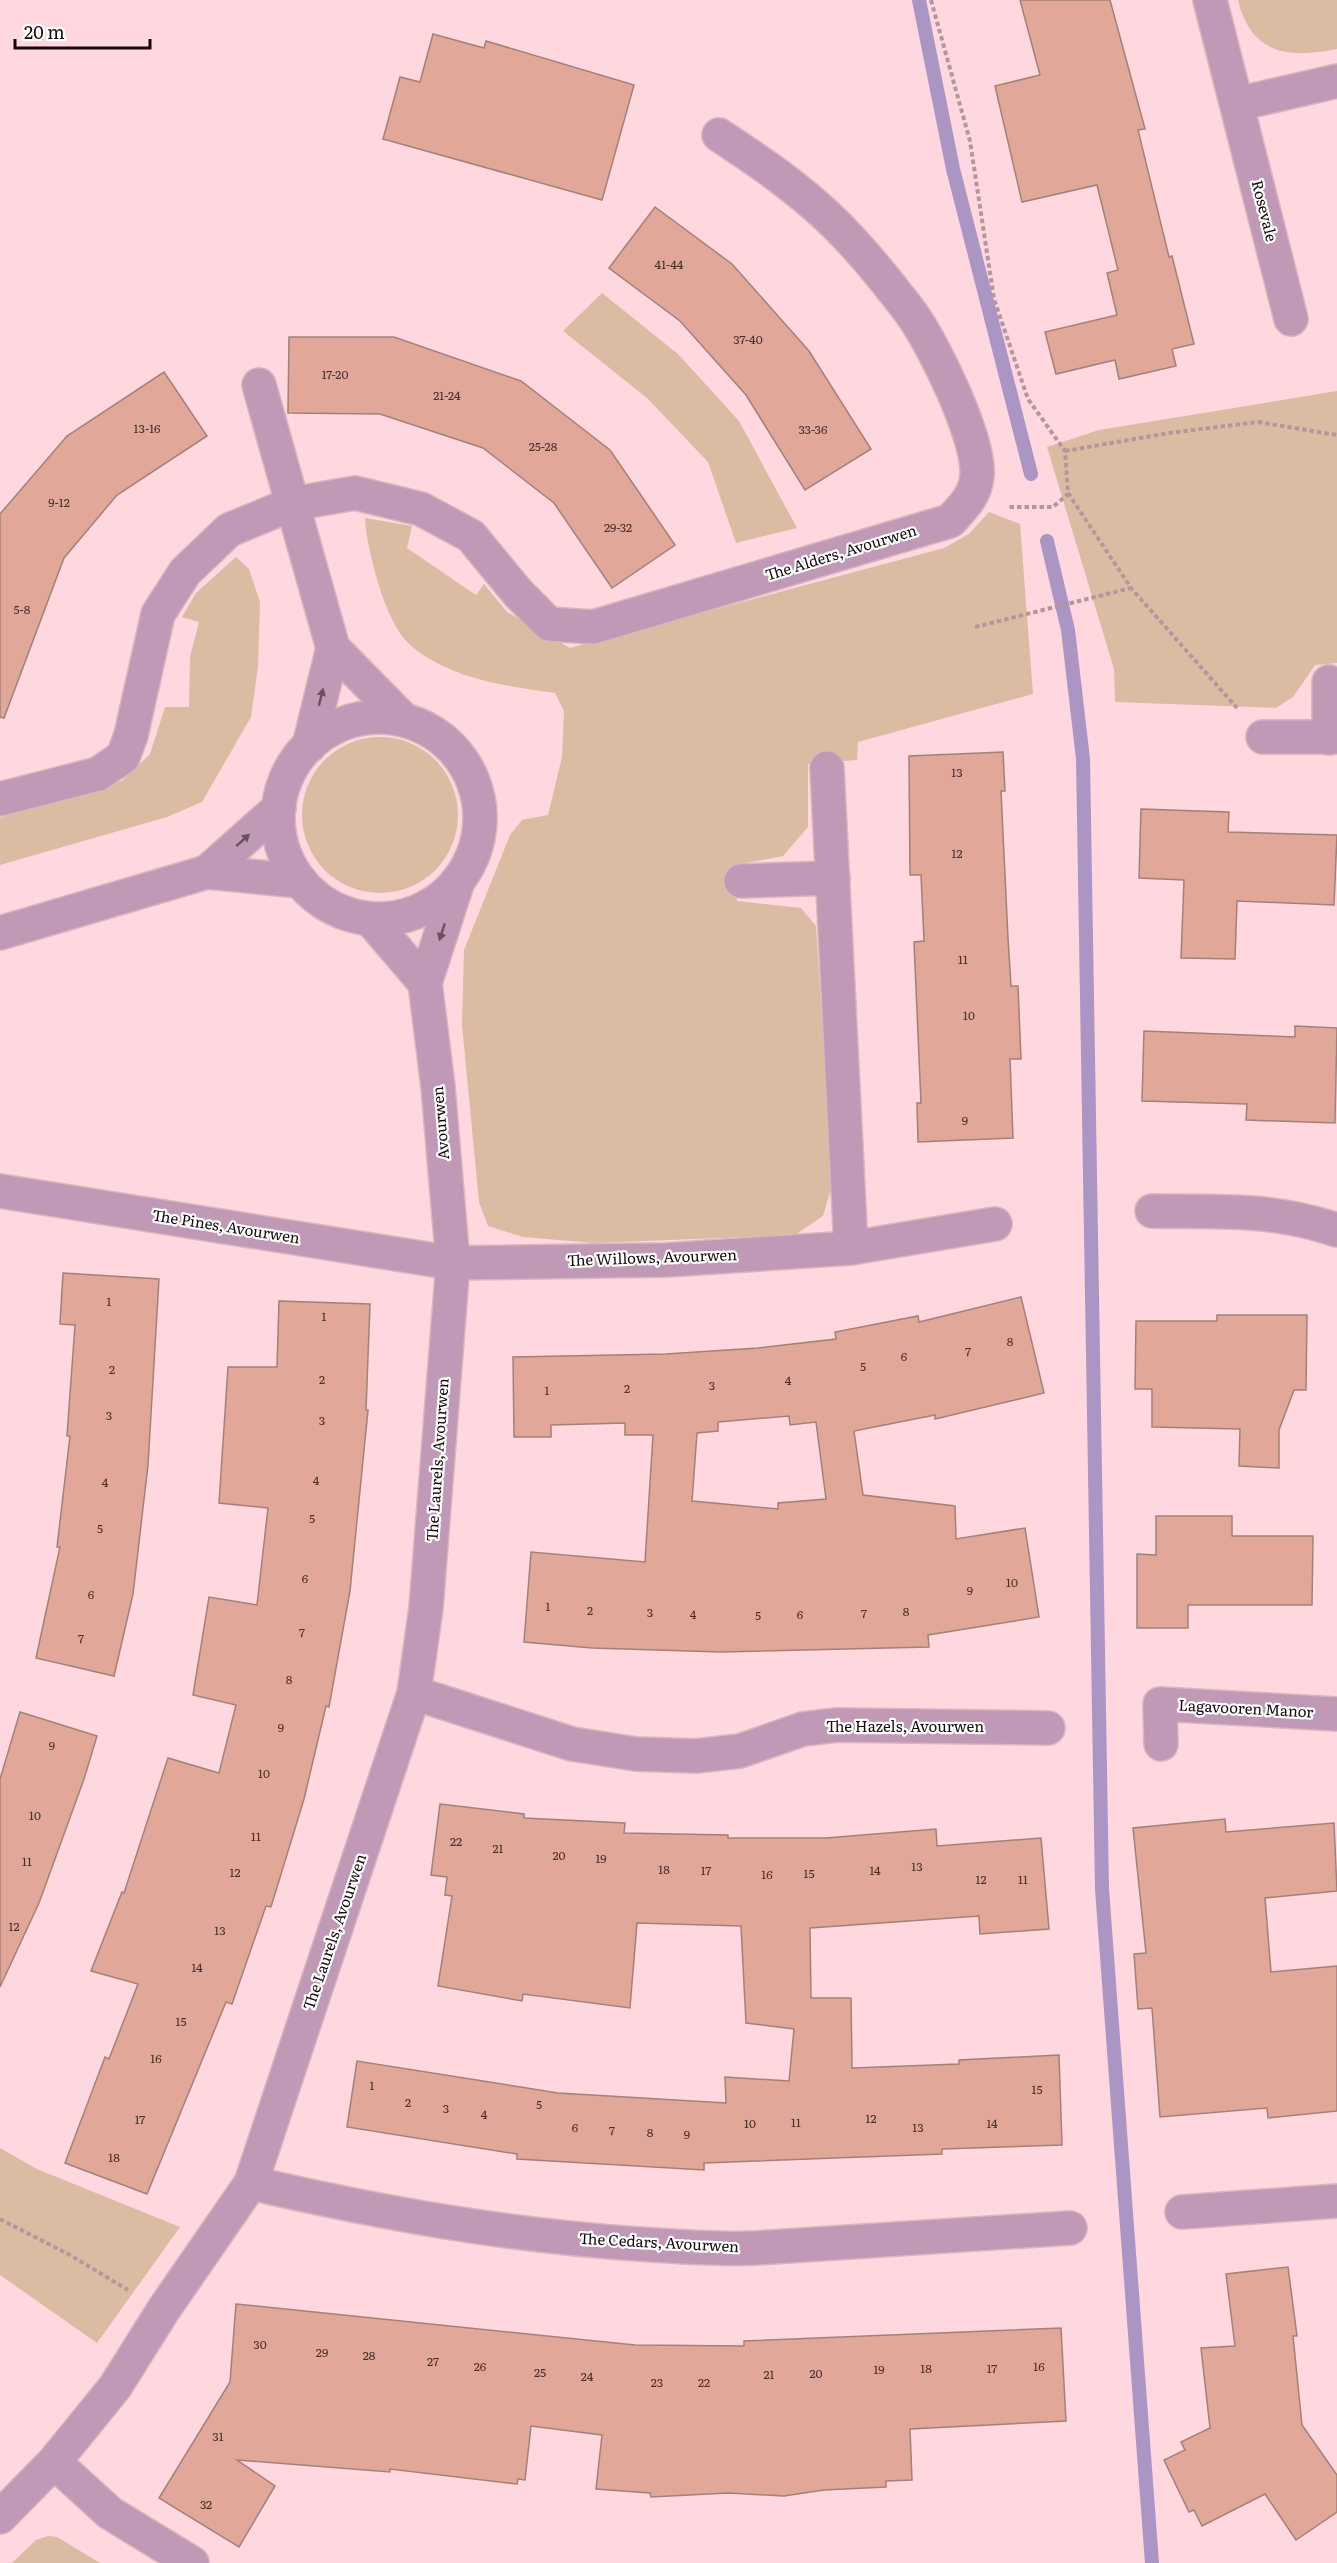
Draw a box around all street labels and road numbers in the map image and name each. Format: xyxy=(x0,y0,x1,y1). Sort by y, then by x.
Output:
street label: Rosevale xyxy=(1247,177,1284,244)
street label: The Alders, Avourwen xyxy=(762,518,919,586)
street label: Avourwen xyxy=(425,1085,454,1161)
street label: The Pines, Avourwen xyxy=(151,1202,302,1249)
street label: The Willows, Avourwen xyxy=(567,1242,737,1271)
street label: The Laurels, Avourwen xyxy=(419,1377,454,1542)
street label: Lagavooren Manor xyxy=(1178,1692,1314,1723)
street label: The Hazels, Avourwen xyxy=(826,1714,984,1737)
street label: The Laurels, Avourwen xyxy=(296,1850,371,2013)
street label: The Cedars, Avourwen xyxy=(579,2226,740,2257)

